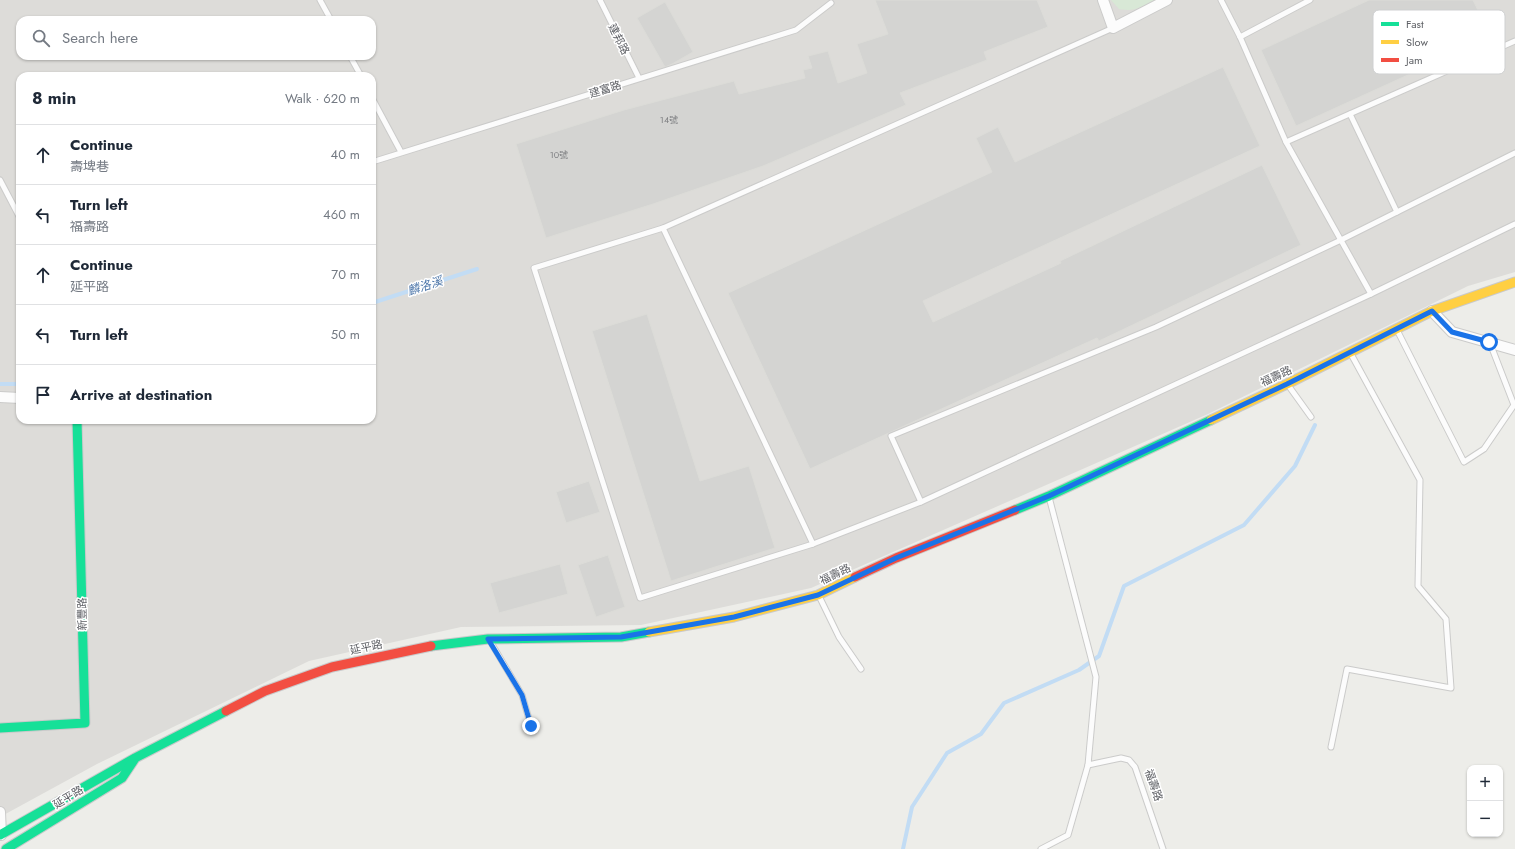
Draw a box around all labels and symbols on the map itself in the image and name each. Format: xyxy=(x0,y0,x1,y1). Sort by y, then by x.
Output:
legend xyxy=(1373,10,1505,74)
text: Fast xyxy=(1406,16,1424,32)
street label: 建邦路 xyxy=(604,21,634,57)
text: Slow xyxy=(1406,34,1428,50)
text: Jam xyxy=(1404,52,1423,68)
street label: 建富路 xyxy=(587,77,623,101)
house number: 14號 xyxy=(660,113,678,126)
house number: 10號 xyxy=(550,148,568,161)
water label: 麟洛溪 xyxy=(405,271,447,300)
route start xyxy=(1480,333,1498,351)
street label: 福壽路 xyxy=(1258,362,1294,390)
street label: 福壽路 xyxy=(817,560,853,588)
street label: 新豐路 xyxy=(74,597,90,631)
street label: 延平路 xyxy=(348,636,384,658)
route end xyxy=(522,717,540,735)
street label: 福壽路 xyxy=(1141,767,1167,803)
street label: 延平路 xyxy=(50,782,86,812)

